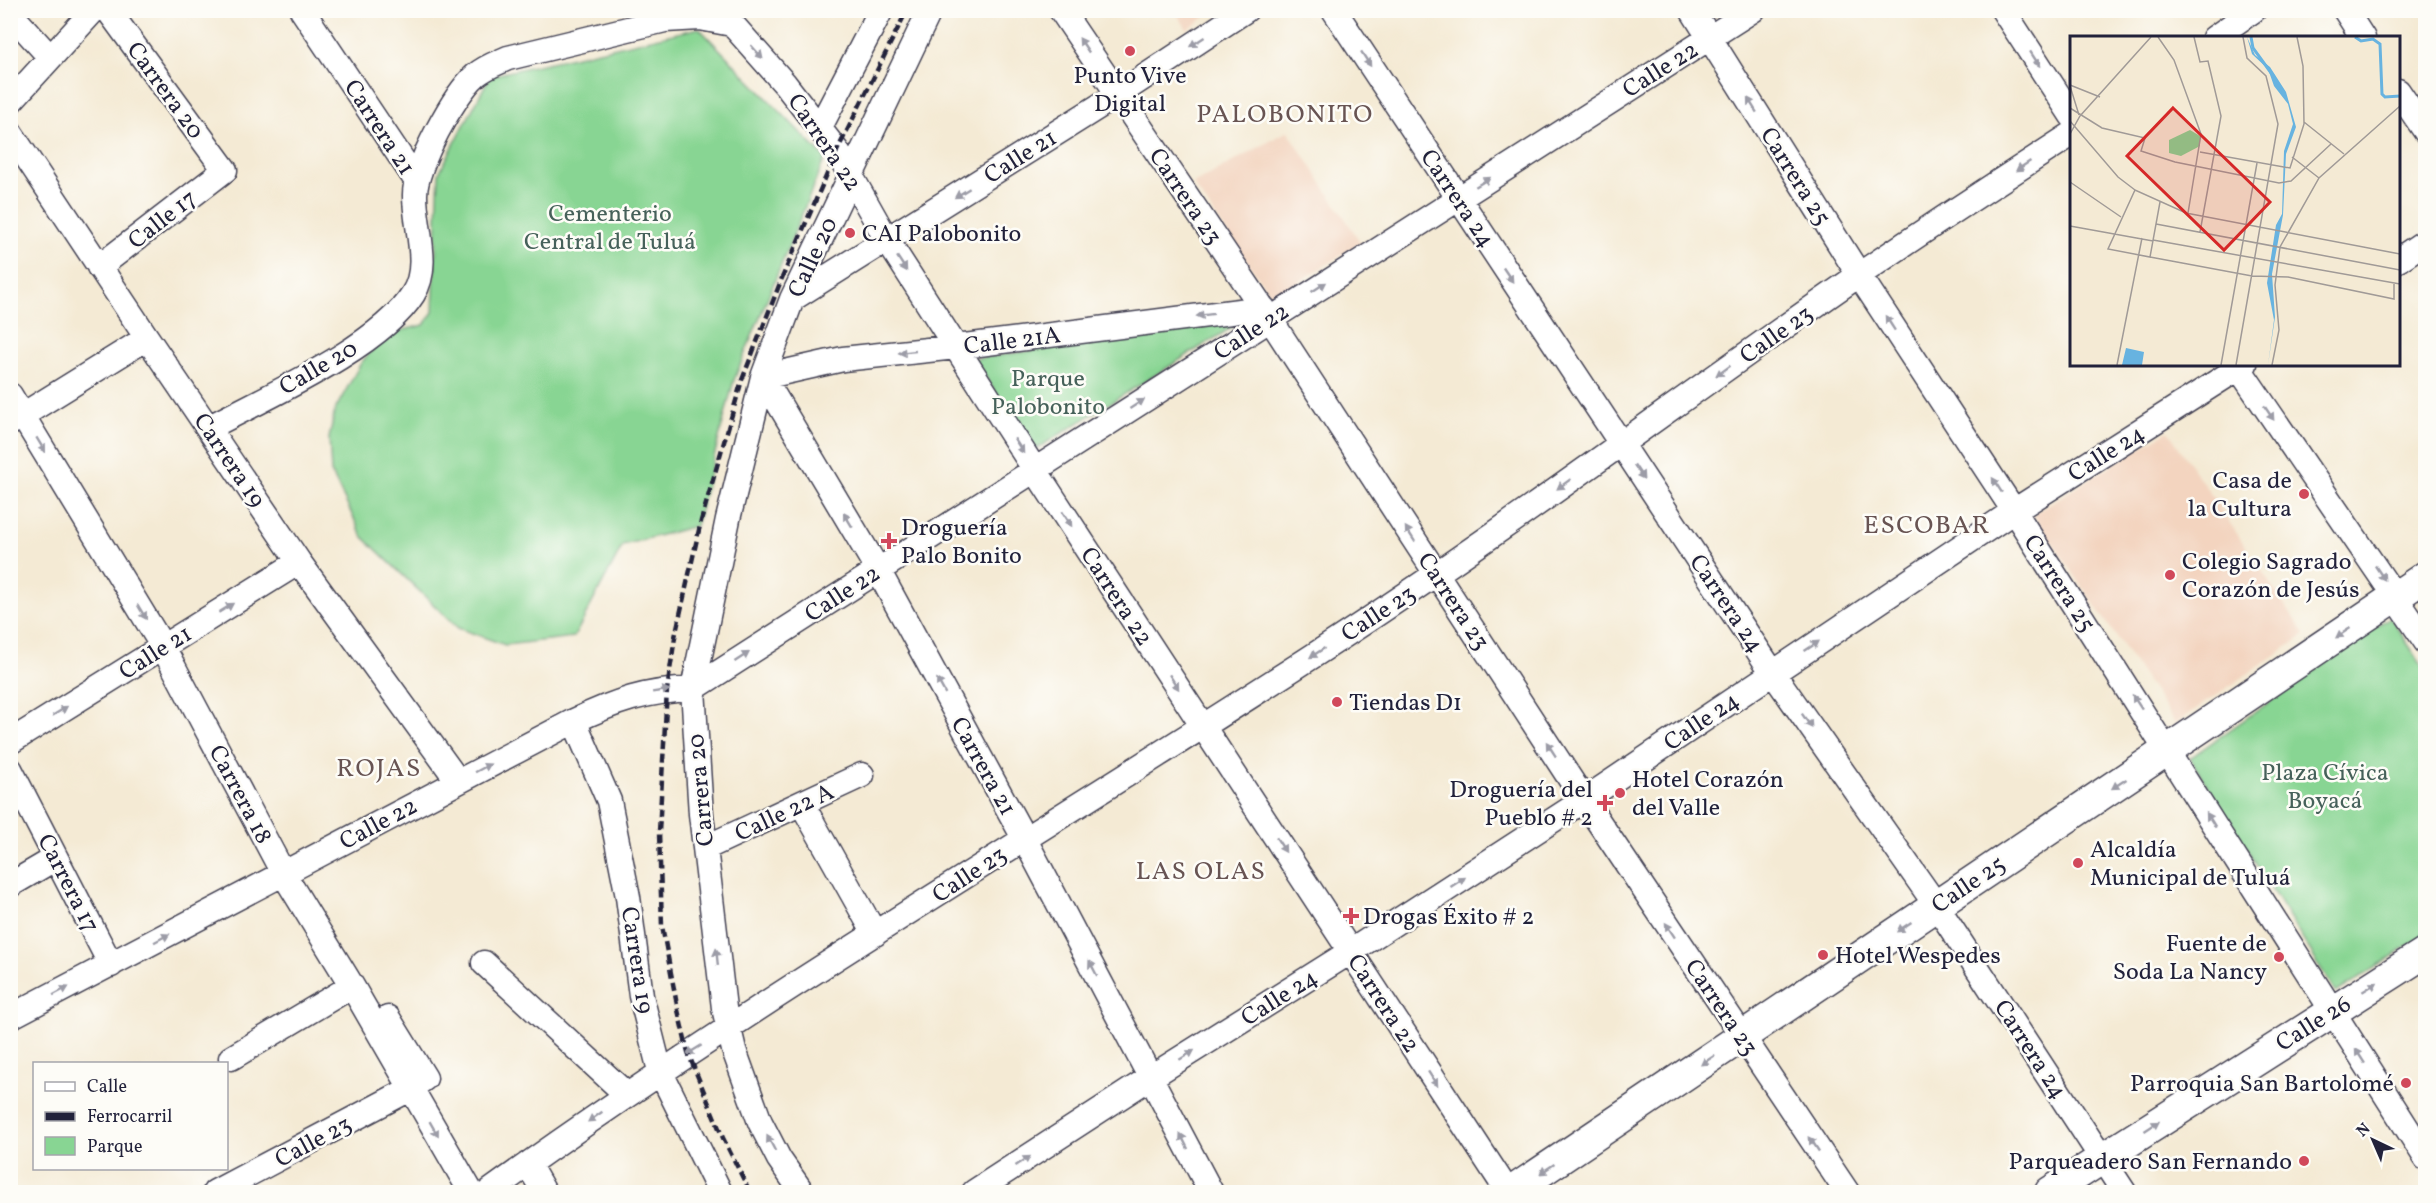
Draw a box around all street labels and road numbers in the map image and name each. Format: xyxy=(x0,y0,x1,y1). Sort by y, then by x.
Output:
street label: Calle 22 xyxy=(1616,34,1706,107)
street label: Carrera 20 xyxy=(117,35,211,147)
street label: Carrera 21 xyxy=(335,73,422,183)
street label: Carrera 22 xyxy=(778,87,869,199)
street label: Carrera 25 xyxy=(1751,121,1838,233)
street label: Calle 21 xyxy=(978,122,1064,193)
street label: Carrera 23 xyxy=(1139,142,1229,252)
street label: Carrera 24 xyxy=(1411,143,1502,255)
street label: Calle 17 xyxy=(122,183,205,258)
street label: Calle 20 xyxy=(780,212,847,304)
street label: Calle 22 xyxy=(1208,296,1297,370)
street label: Calle 23 xyxy=(1734,298,1821,373)
street label: Calle 21A xyxy=(962,319,1063,365)
street label: Calle 20 xyxy=(274,333,364,405)
street label: Carrera 19 xyxy=(184,407,273,515)
street label: Calle 24 xyxy=(2062,418,2152,492)
street label: Carrera 25 xyxy=(2014,529,2103,640)
street label: Carrera 22 xyxy=(1071,541,1160,653)
street label: Carrera 23 xyxy=(1408,547,1497,658)
street label: Carrera 24 xyxy=(1680,548,1771,660)
street label: Calle 22 xyxy=(799,558,888,632)
street label: Calle 23 xyxy=(1335,578,1423,651)
street label: Calle 21 xyxy=(113,618,199,689)
street label: Calle 24 xyxy=(1658,685,1747,760)
street label: Carrera 21 xyxy=(941,711,1023,822)
street label: Carrera 20 xyxy=(680,732,724,848)
street label: Carrera 18 xyxy=(199,740,279,850)
street label: Calle 22 A xyxy=(730,776,840,852)
street label: Calle 22 xyxy=(334,790,424,859)
street label: Carrera 17 xyxy=(28,829,107,939)
street label: Calle 23 xyxy=(926,839,1014,912)
street label: Calle 25 xyxy=(1925,848,2013,923)
street label: Carrera 19 xyxy=(611,904,661,1016)
street label: Carrera 22 xyxy=(1338,948,1427,1060)
street label: Carrera 23 xyxy=(1675,953,1765,1063)
street label: Calle 24 xyxy=(1235,962,1325,1036)
street label: Calle 26 xyxy=(2270,988,2358,1061)
street label: Carrera 24 xyxy=(1984,994,2074,1106)
street label: Calle 23 xyxy=(269,1108,358,1177)

